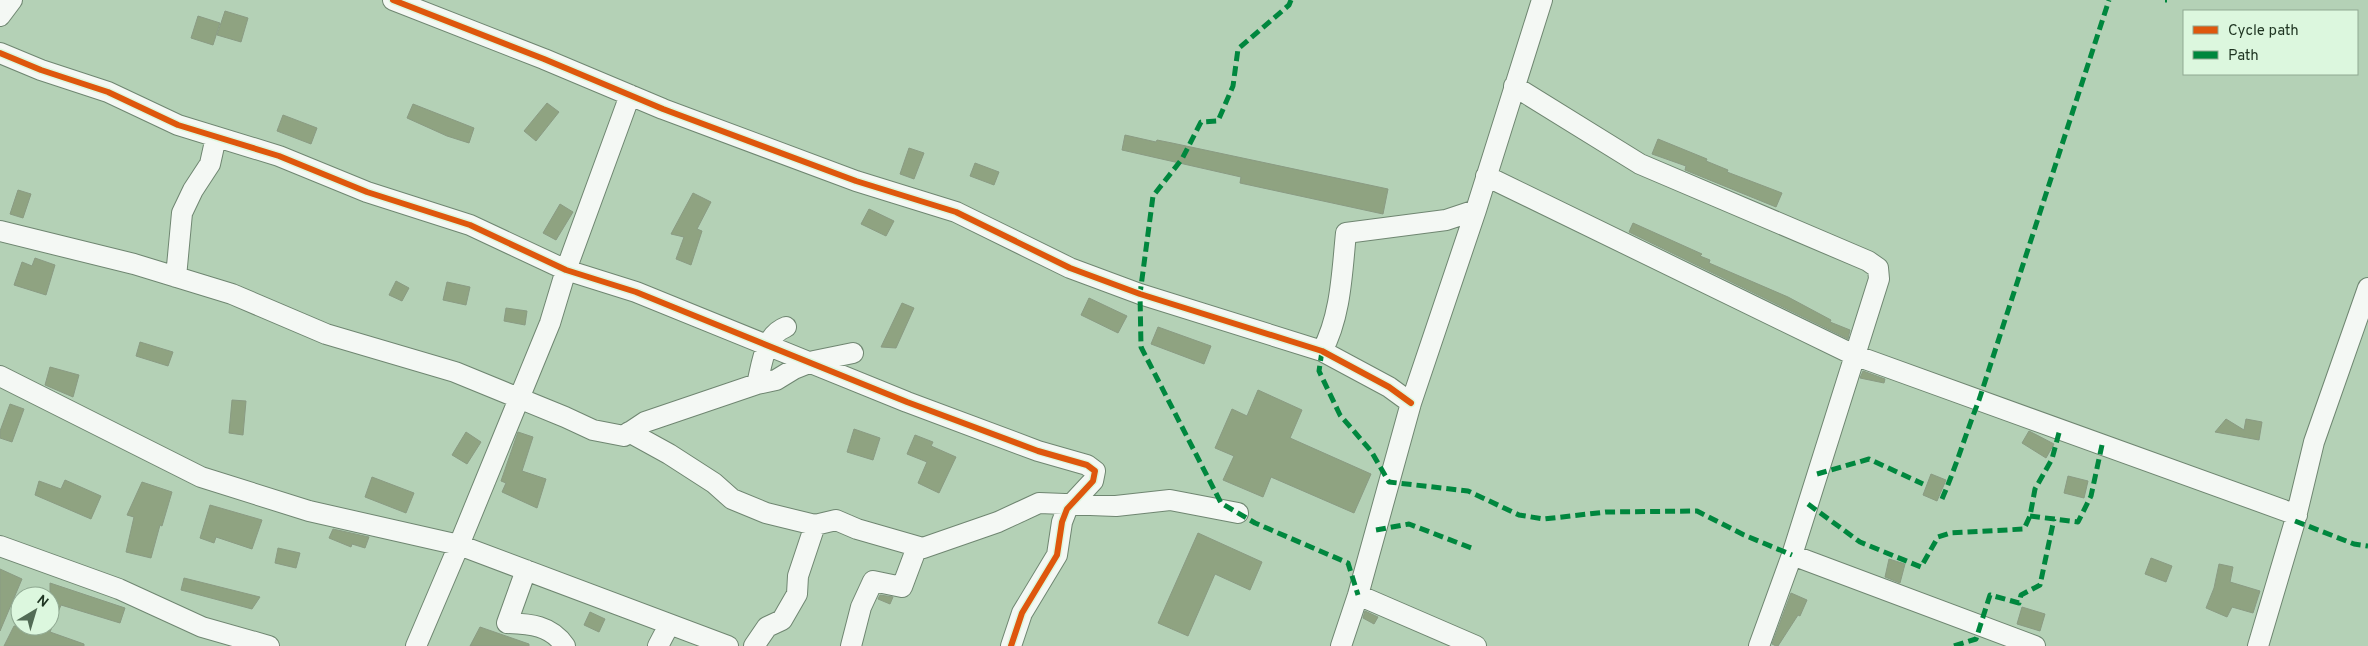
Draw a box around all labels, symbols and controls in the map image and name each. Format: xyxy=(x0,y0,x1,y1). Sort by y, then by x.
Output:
legend xyxy=(2183,10,2358,75)
text: Cycle path xyxy=(2228,22,2299,41)
text: Path xyxy=(2228,47,2259,66)
north arrow xyxy=(10,586,60,636)
text: N xyxy=(33,592,51,612)

